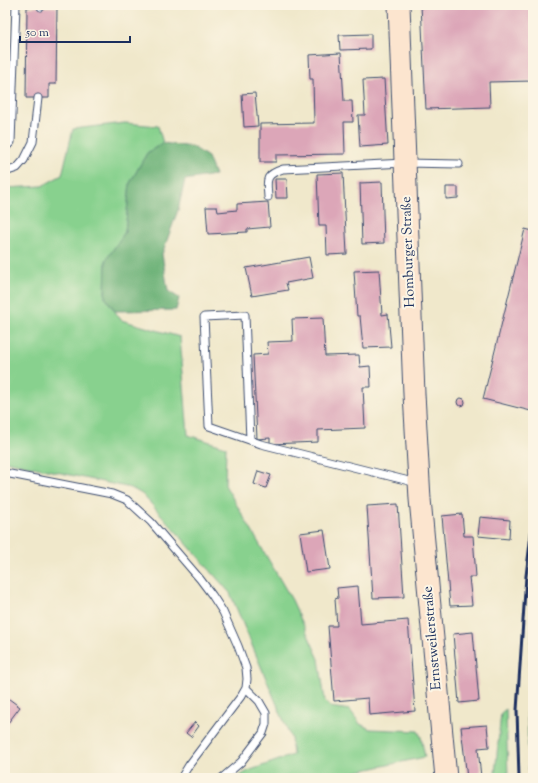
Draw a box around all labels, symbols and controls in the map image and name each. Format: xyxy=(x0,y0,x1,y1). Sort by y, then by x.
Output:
scale bar xyxy=(20,18,130,44)
text: 50 m xyxy=(25,24,49,42)
street label: Homburger Straße xyxy=(397,196,421,308)
street label: Ernstweilerstraße xyxy=(418,585,448,691)

